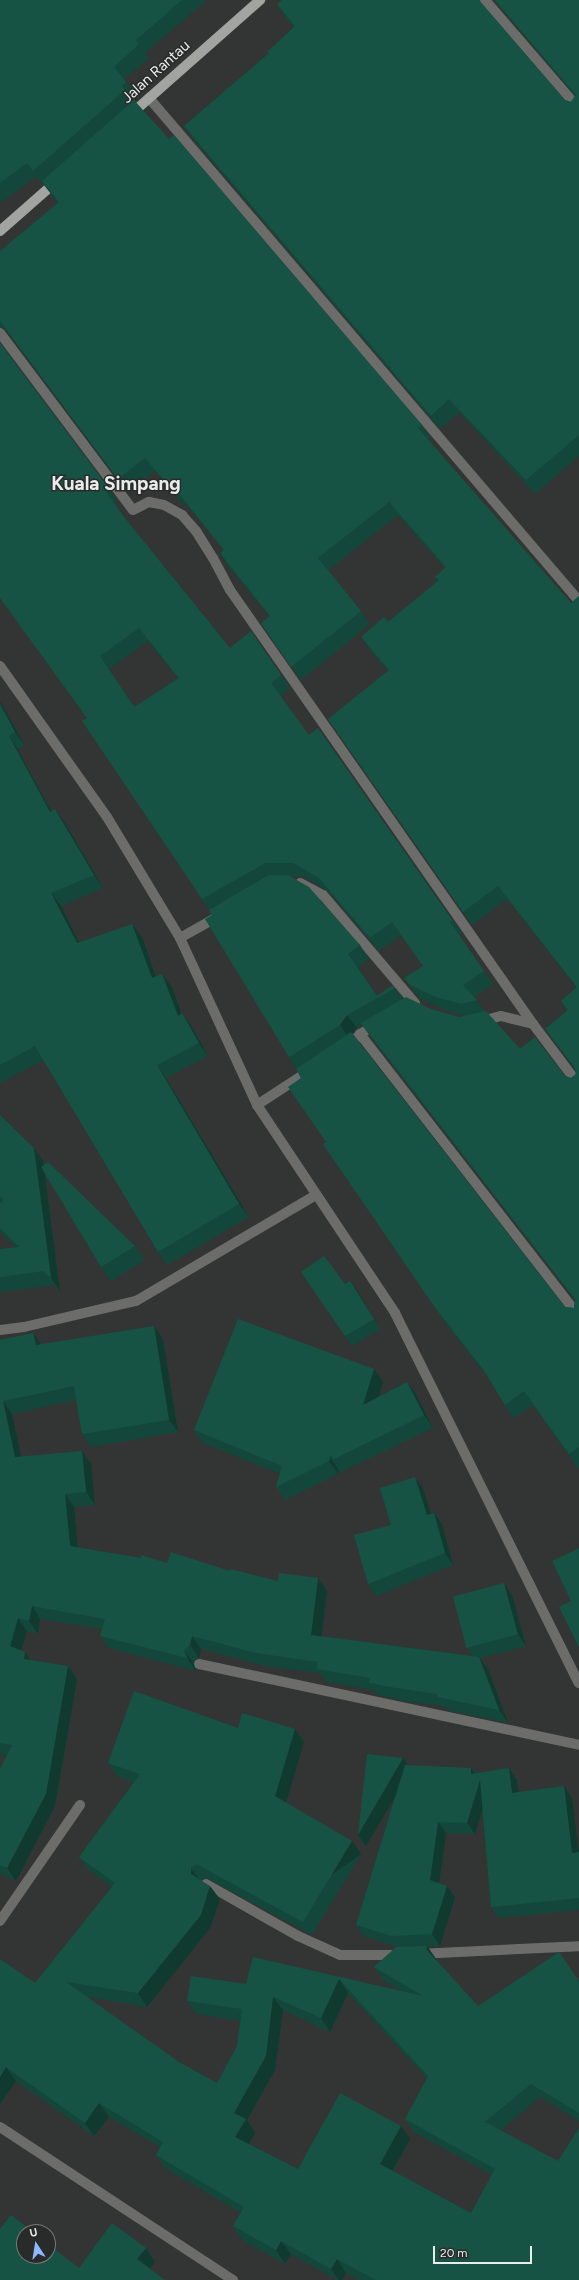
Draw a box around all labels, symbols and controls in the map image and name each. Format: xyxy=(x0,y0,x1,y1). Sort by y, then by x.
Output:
street label: Jalan Rantau xyxy=(118,37,194,107)
district label: Kuala Simpang xyxy=(51,473,181,495)
north arrow xyxy=(16,2224,56,2264)
text: U xyxy=(28,2226,39,2240)
scale bar xyxy=(435,2238,534,2264)
text: 20 m xyxy=(440,2246,468,2260)

